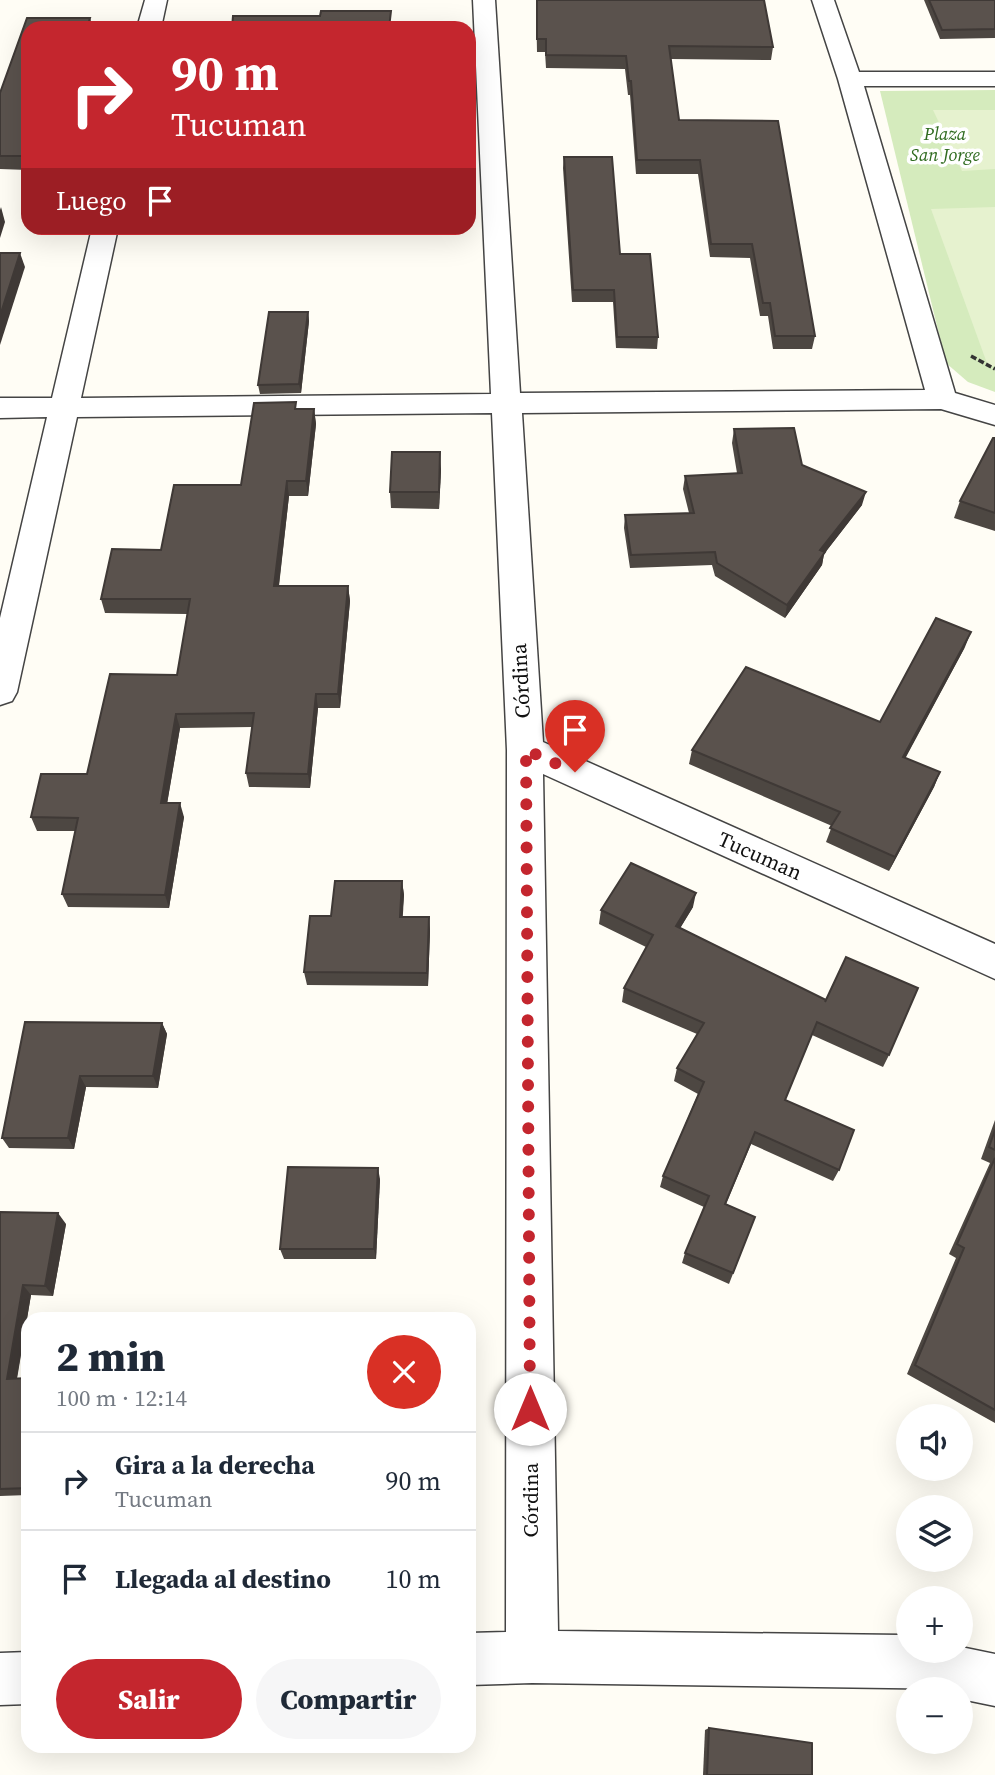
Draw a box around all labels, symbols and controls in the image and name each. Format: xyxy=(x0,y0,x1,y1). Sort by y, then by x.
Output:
text: 90 m xyxy=(171,39,279,106)
icon: right xyxy=(56,49,147,140)
text: Tucuman xyxy=(171,103,307,147)
park label: Plaza San Jorge xyxy=(910,121,981,167)
icon: arrive xyxy=(141,182,179,220)
text: Luego xyxy=(56,183,127,219)
street label: Córdina xyxy=(504,642,537,719)
pin xyxy=(545,700,605,772)
icon: arrive xyxy=(556,711,594,749)
street label: Tucuman xyxy=(714,824,807,887)
text: 2 min xyxy=(56,1327,166,1385)
button: close xyxy=(367,1335,441,1409)
position arrow xyxy=(493,1372,567,1446)
text: 100 m · 12:14 xyxy=(56,1382,187,1414)
map controls xyxy=(896,1404,973,1754)
button: sound xyxy=(896,1404,973,1481)
text: Gira a la derecha xyxy=(115,1447,315,1483)
icon: right xyxy=(56,1462,94,1500)
street label: Córdina xyxy=(516,1462,545,1538)
text: 90 m xyxy=(386,1463,441,1499)
text: Tucuman xyxy=(115,1483,212,1515)
button: layers xyxy=(896,1495,973,1572)
icon: arrive xyxy=(56,1560,94,1598)
text: Llegada al destino xyxy=(115,1561,331,1597)
text: 10 m xyxy=(386,1561,441,1597)
button: + xyxy=(896,1586,973,1663)
button: Salir xyxy=(56,1659,242,1739)
button: Compartir xyxy=(256,1659,441,1739)
button: − xyxy=(896,1677,973,1754)

